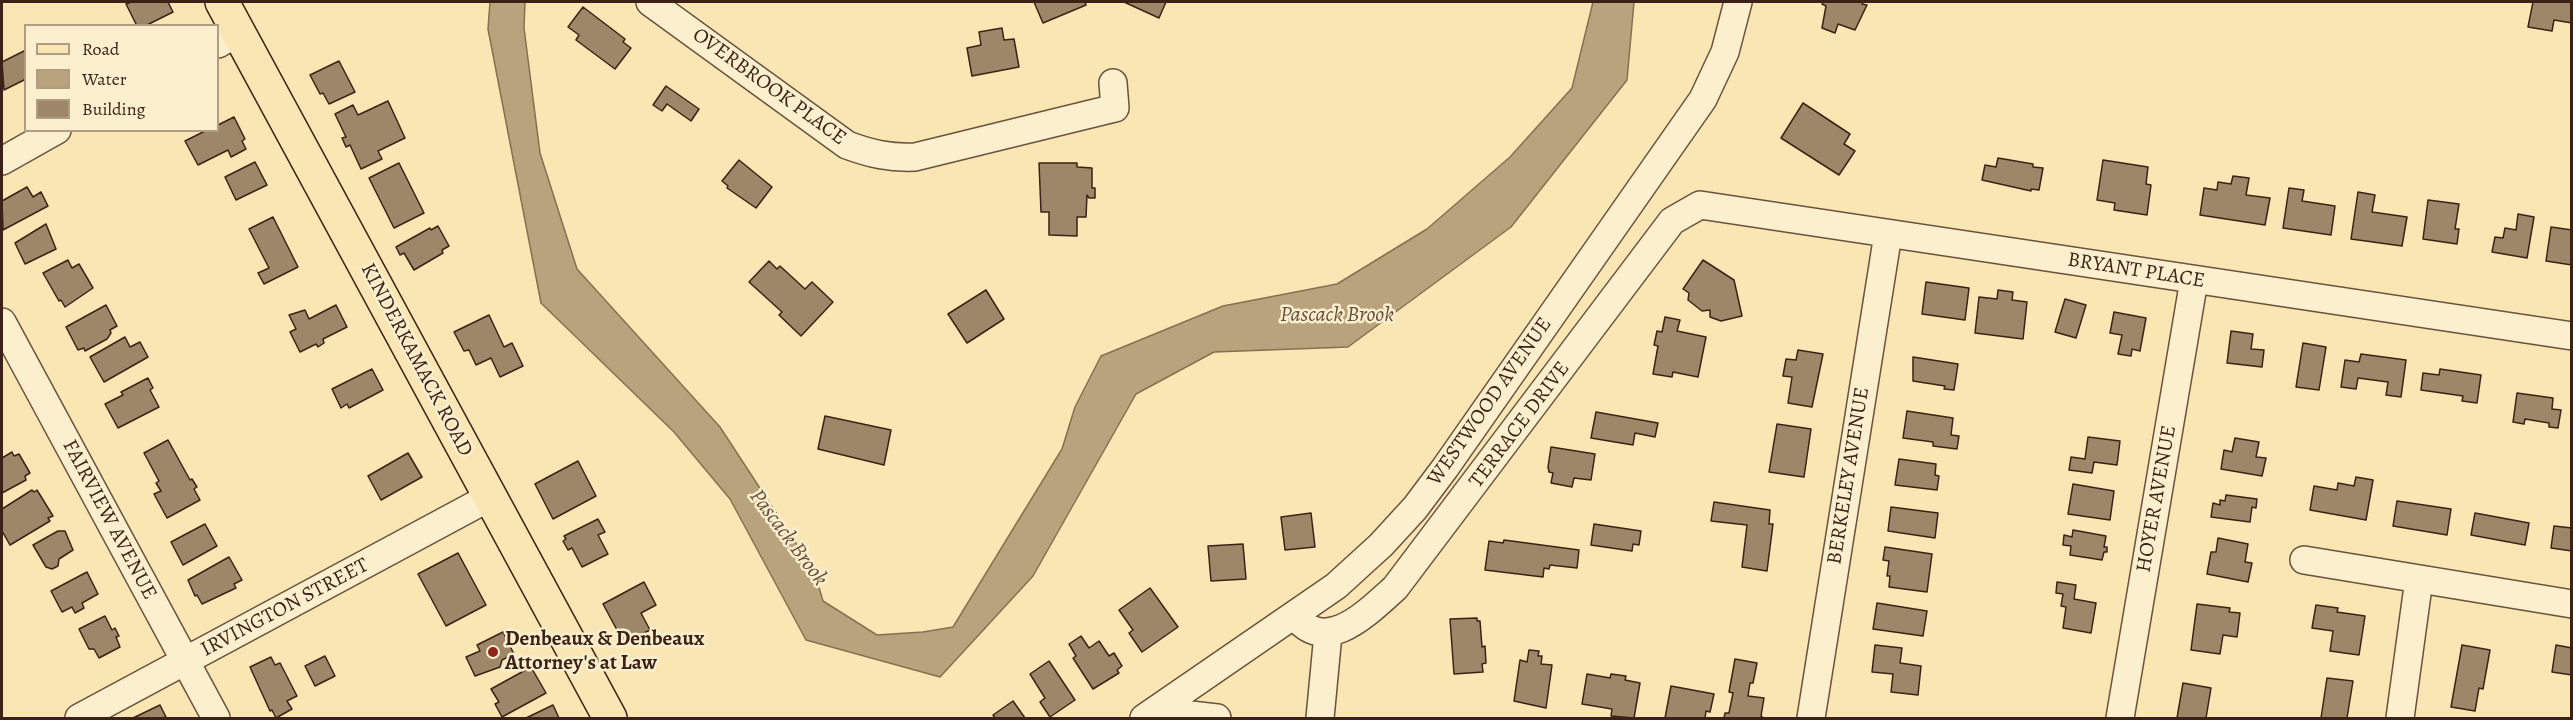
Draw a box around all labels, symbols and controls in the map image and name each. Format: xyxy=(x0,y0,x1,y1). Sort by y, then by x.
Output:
street label: OVERBROOK PLACE xyxy=(687,23,851,151)
legend xyxy=(24,24,219,132)
text: Road xyxy=(82,37,119,61)
text: Water xyxy=(82,67,127,91)
text: Building xyxy=(82,97,146,121)
street label: BRYANT PLACE xyxy=(2066,248,2206,294)
street label: KINDERKAMACK ROAD xyxy=(354,259,478,461)
water label: Pascack Brook xyxy=(1280,303,1394,329)
street label: WESTWOOD AVENUE xyxy=(1422,313,1558,491)
street label: TERRACE DRIVE xyxy=(1464,357,1576,493)
street label: BERKELEY AVENUE xyxy=(1823,386,1875,566)
street label: HOYER AVENUE xyxy=(2132,423,2182,575)
street label: FAIRVIEW AVENUE xyxy=(56,436,162,604)
water label: Pascack Brook xyxy=(743,485,833,591)
street label: IRVINGTON STREET xyxy=(197,553,373,663)
place label: Denbeaux & Denbeaux Attorney's at Law xyxy=(505,627,704,677)
marker: Denbeaux & Denbeaux Attorney's at Law xyxy=(486,645,500,659)

